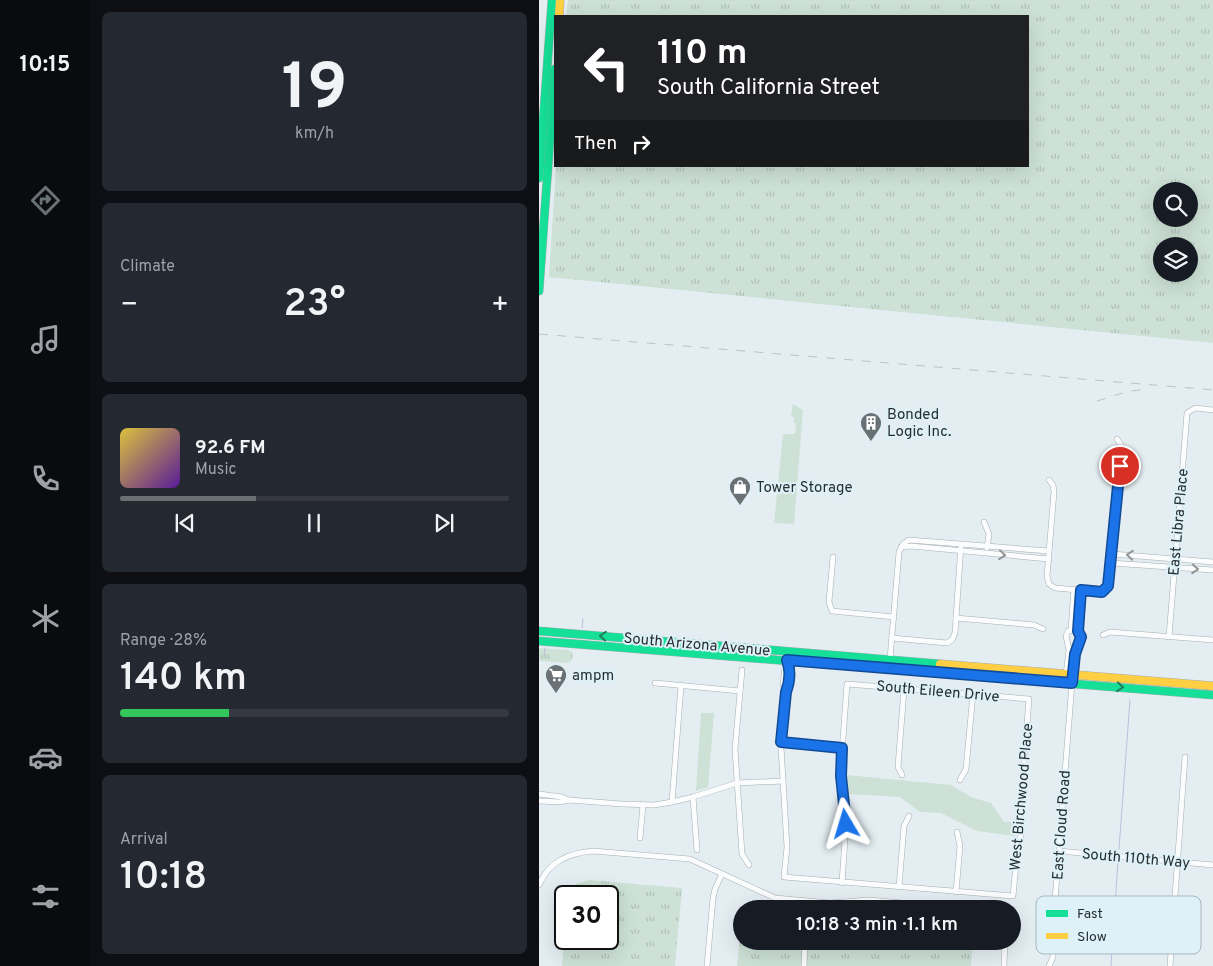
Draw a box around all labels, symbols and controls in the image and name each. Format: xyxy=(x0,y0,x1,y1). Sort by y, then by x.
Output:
text: 110 m xyxy=(657,32,747,76)
icon: left xyxy=(574,35,639,100)
text: 19 xyxy=(282,50,347,132)
text: 10:15 xyxy=(20,52,70,79)
text: South California Street xyxy=(657,75,880,102)
text: km/h xyxy=(295,124,334,144)
icon: right xyxy=(627,130,655,158)
text: Then xyxy=(574,132,617,156)
map controls xyxy=(1153,182,1198,282)
button: search xyxy=(1153,182,1198,227)
icon: directions xyxy=(28,183,63,218)
button: layers xyxy=(1153,237,1198,282)
text: Climate xyxy=(120,257,175,277)
text: 23° xyxy=(284,281,345,330)
text: − xyxy=(120,288,138,324)
text: + xyxy=(491,288,509,324)
icon: music xyxy=(28,322,63,357)
place label: Bonded Logic Inc. xyxy=(887,406,951,442)
building icon: Bonded Logic Inc. xyxy=(859,411,883,442)
text: 92.6 FM xyxy=(195,436,266,460)
pin xyxy=(1099,445,1141,487)
icon: arrive xyxy=(1106,452,1134,480)
text: Music xyxy=(195,460,236,480)
icon: phone xyxy=(28,461,63,496)
street label: East Libra Place xyxy=(1165,468,1194,577)
shop icon: Tower Storage xyxy=(728,475,752,506)
place label: Tower Storage xyxy=(756,479,853,498)
icon: previous xyxy=(171,509,199,537)
icon: pause xyxy=(300,509,328,537)
icon: next xyxy=(430,509,458,537)
one-way arrow xyxy=(998,549,1006,560)
one-way arrow xyxy=(1126,550,1134,561)
one-way arrow xyxy=(1191,563,1199,574)
icon: climate xyxy=(28,601,63,636)
street label: South Arizona Avenue xyxy=(623,630,771,661)
text: Range · 28% xyxy=(120,631,207,651)
one-way arrow xyxy=(599,631,607,642)
text: 140 km xyxy=(120,655,247,704)
supermarket icon: ampm xyxy=(544,663,568,694)
place label: ampm xyxy=(572,667,614,686)
street label: South Eileen Drive xyxy=(875,678,1000,707)
one-way arrow xyxy=(1116,682,1124,693)
street label: West Birchwood Place xyxy=(1007,723,1038,872)
icon: car xyxy=(28,740,63,775)
street label: East Cloud Road xyxy=(1049,770,1076,881)
position arrow xyxy=(819,797,871,849)
text: Arrival xyxy=(120,830,168,850)
street label: South 110th Way xyxy=(1081,845,1191,874)
text: 10:18 xyxy=(120,854,207,903)
icon: filters xyxy=(28,879,63,914)
speed limit sign: 30 xyxy=(554,885,619,950)
legend xyxy=(1036,896,1201,954)
text: Fast xyxy=(1077,906,1103,923)
text: 10:18 · 3 min · 1.1 km xyxy=(796,913,958,937)
text: Slow xyxy=(1077,929,1107,946)

